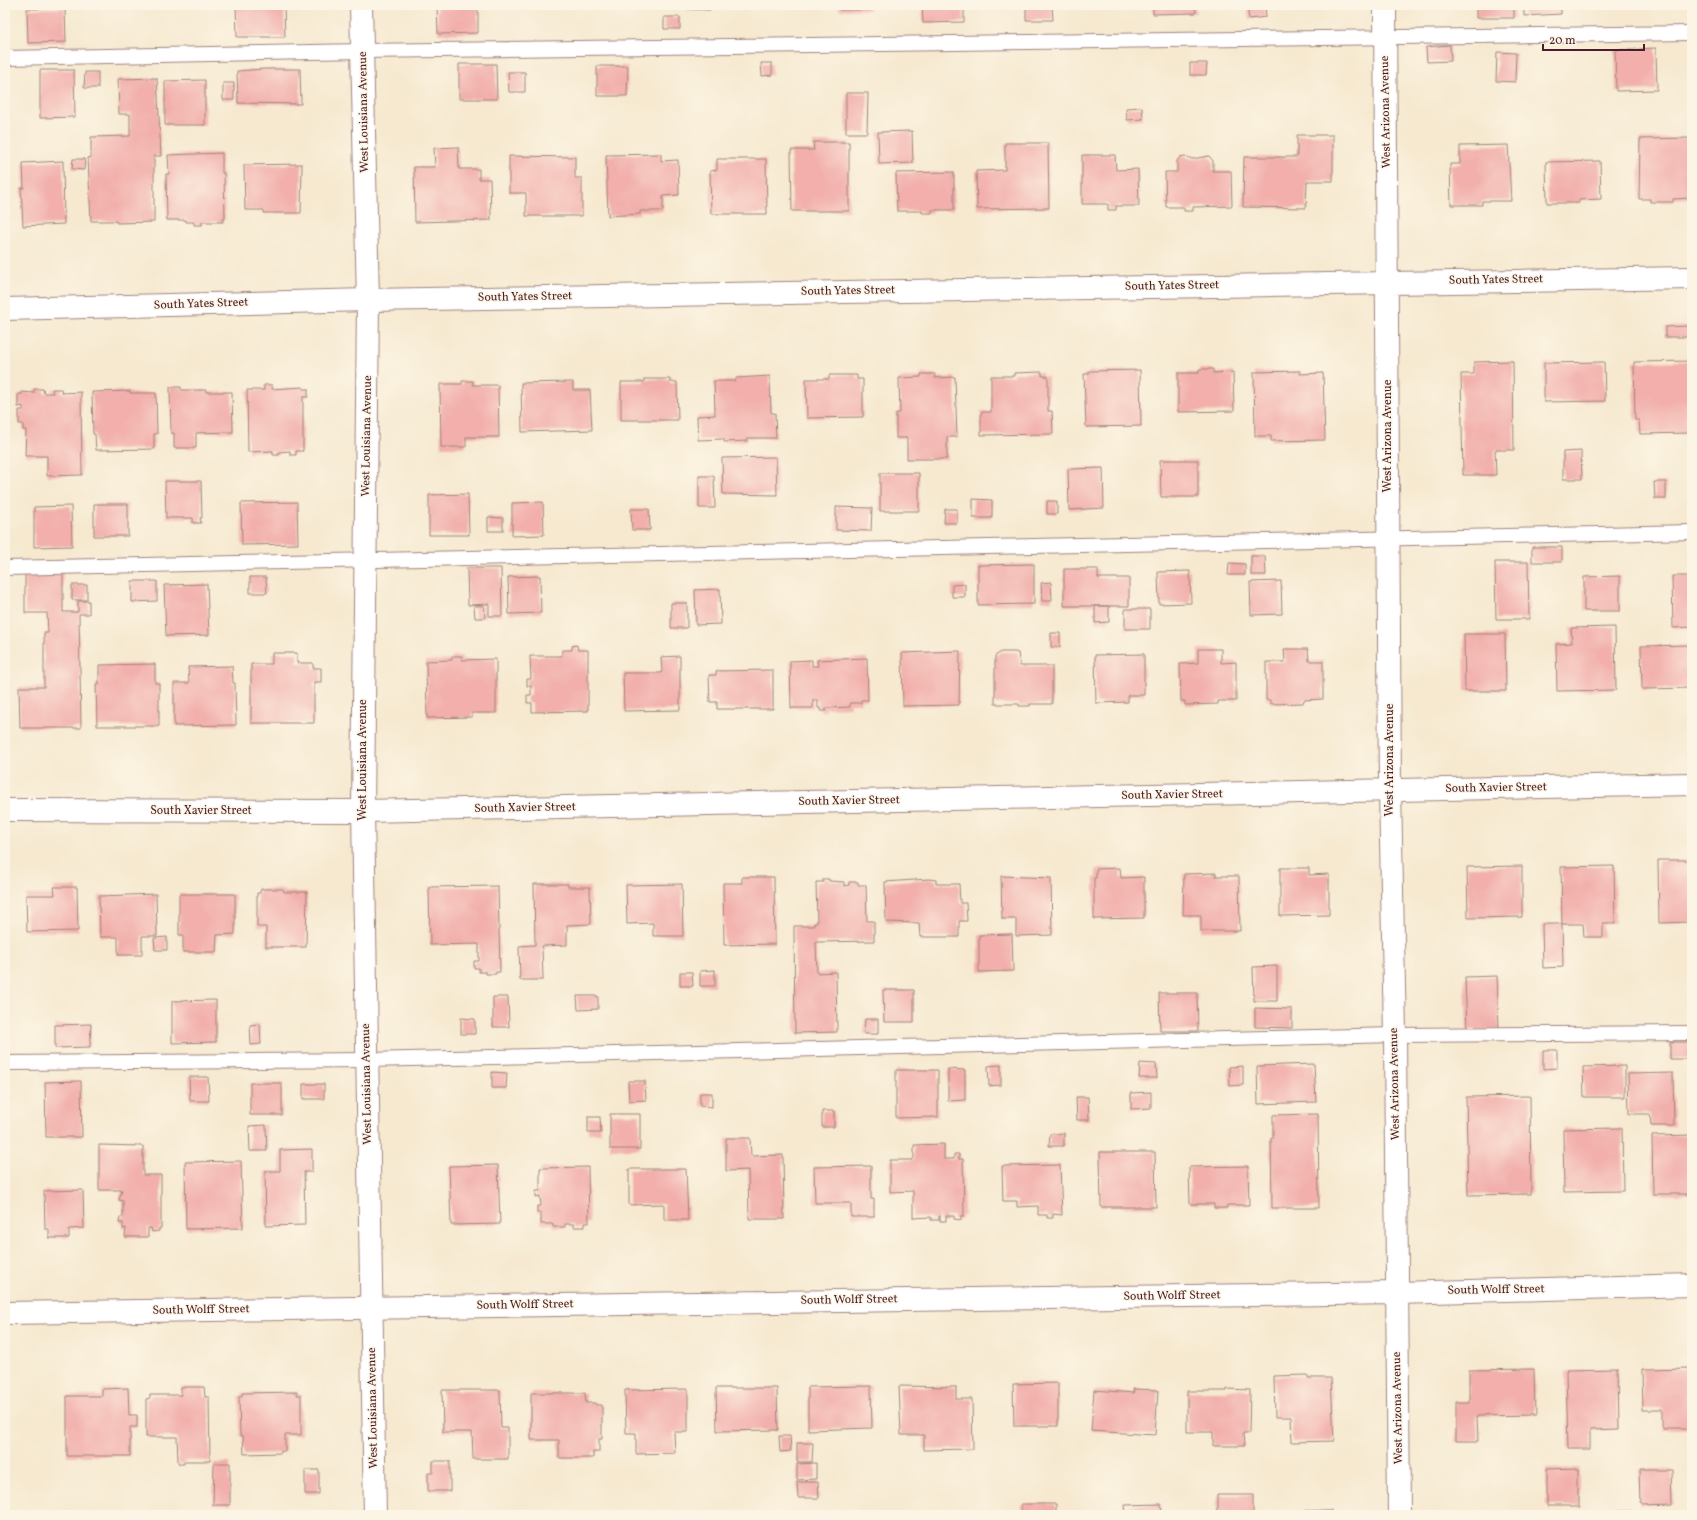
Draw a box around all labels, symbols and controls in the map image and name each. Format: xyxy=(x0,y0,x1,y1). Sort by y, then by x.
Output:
scale bar xyxy=(1543,26,1644,52)
text: 20 m xyxy=(1549,33,1576,49)
street label: West Louisiana Avenue xyxy=(355,51,373,173)
street label: West Arizona Avenue xyxy=(1377,55,1395,169)
street label: South Yates Street xyxy=(1449,271,1543,289)
street label: South Yates Street xyxy=(1125,277,1219,295)
street label: South Yates Street xyxy=(801,282,895,300)
street label: South Yates Street xyxy=(478,288,572,306)
street label: South Yates Street xyxy=(153,294,249,314)
street label: West Louisiana Avenue xyxy=(358,375,376,497)
street label: West Arizona Avenue xyxy=(1380,379,1396,492)
street label: West Louisiana Avenue xyxy=(355,699,371,821)
street label: West Arizona Avenue xyxy=(1382,703,1398,816)
street label: South Xavier Street xyxy=(1445,779,1547,797)
street label: South Xavier Street xyxy=(1121,786,1223,804)
street label: South Xavier Street xyxy=(798,792,900,810)
street label: South Xavier Street xyxy=(474,799,576,817)
street label: South Xavier Street xyxy=(150,803,252,819)
street label: West Louisiana Avenue xyxy=(358,1023,376,1145)
street label: West Arizona Avenue xyxy=(1386,1027,1404,1141)
street label: South Wolff Street xyxy=(1447,1281,1545,1299)
street label: South Wolff Street xyxy=(1123,1287,1221,1305)
street label: South Wolff Street xyxy=(800,1291,898,1309)
street label: South Wolff Street xyxy=(476,1296,574,1314)
street label: South Wolff Street xyxy=(152,1301,250,1319)
street label: West Louisiana Avenue xyxy=(364,1347,382,1469)
street label: West Arizona Avenue xyxy=(1389,1351,1407,1465)

